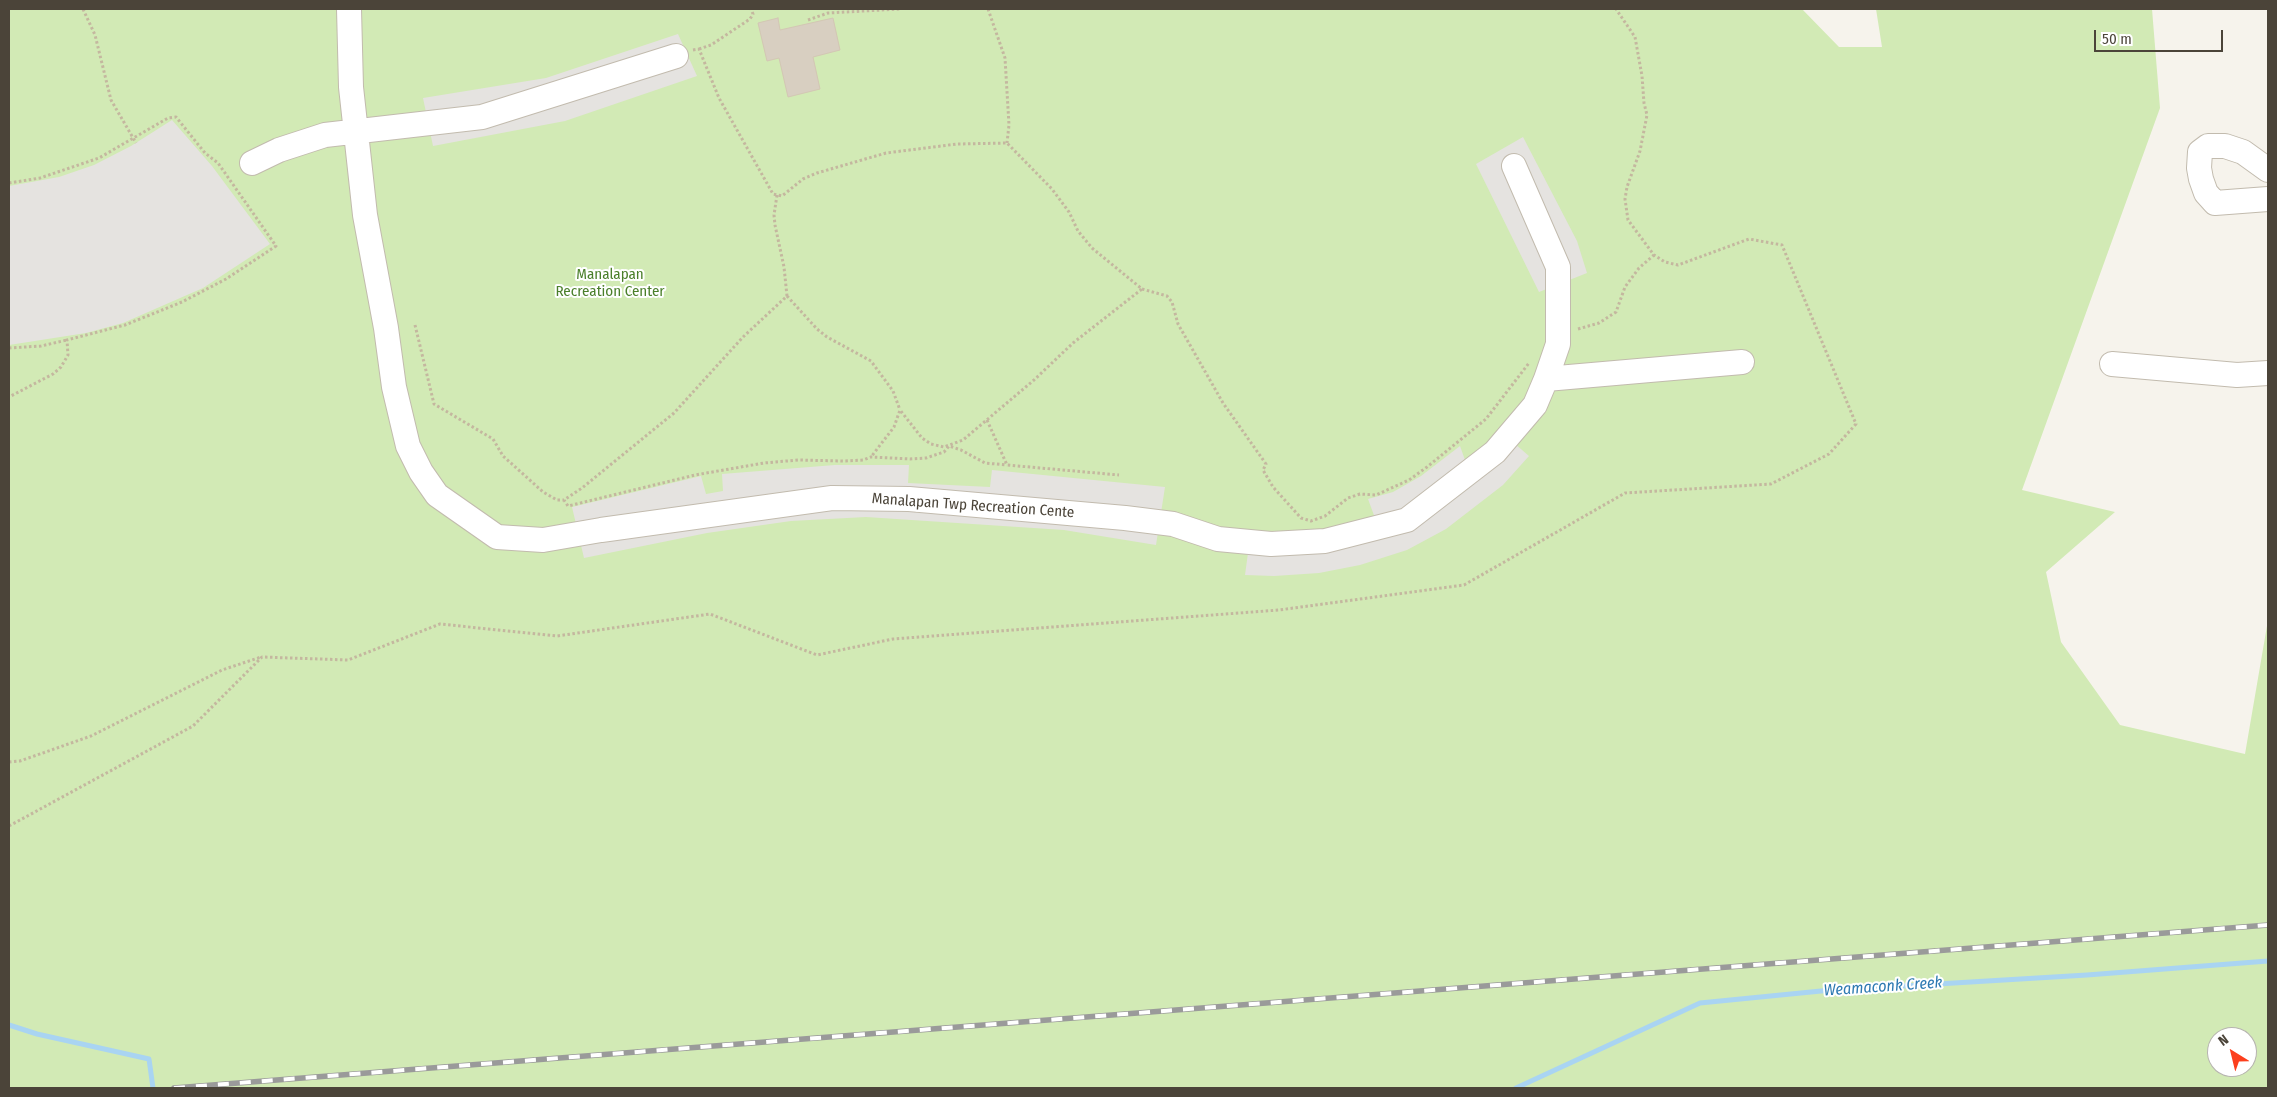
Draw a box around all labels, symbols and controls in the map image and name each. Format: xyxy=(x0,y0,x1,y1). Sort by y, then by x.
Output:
scale bar xyxy=(2097,20,2226,52)
text: 50 m xyxy=(2102,30,2132,48)
park label: Manalapan Recreation Center xyxy=(555,266,665,301)
street label: Manalapan Twp Recreation Cente xyxy=(871,490,1075,522)
water label: Weamaconk Creek xyxy=(1823,973,1943,1001)
north arrow xyxy=(2207,1027,2257,1077)
text: N xyxy=(2215,1031,2232,1050)

